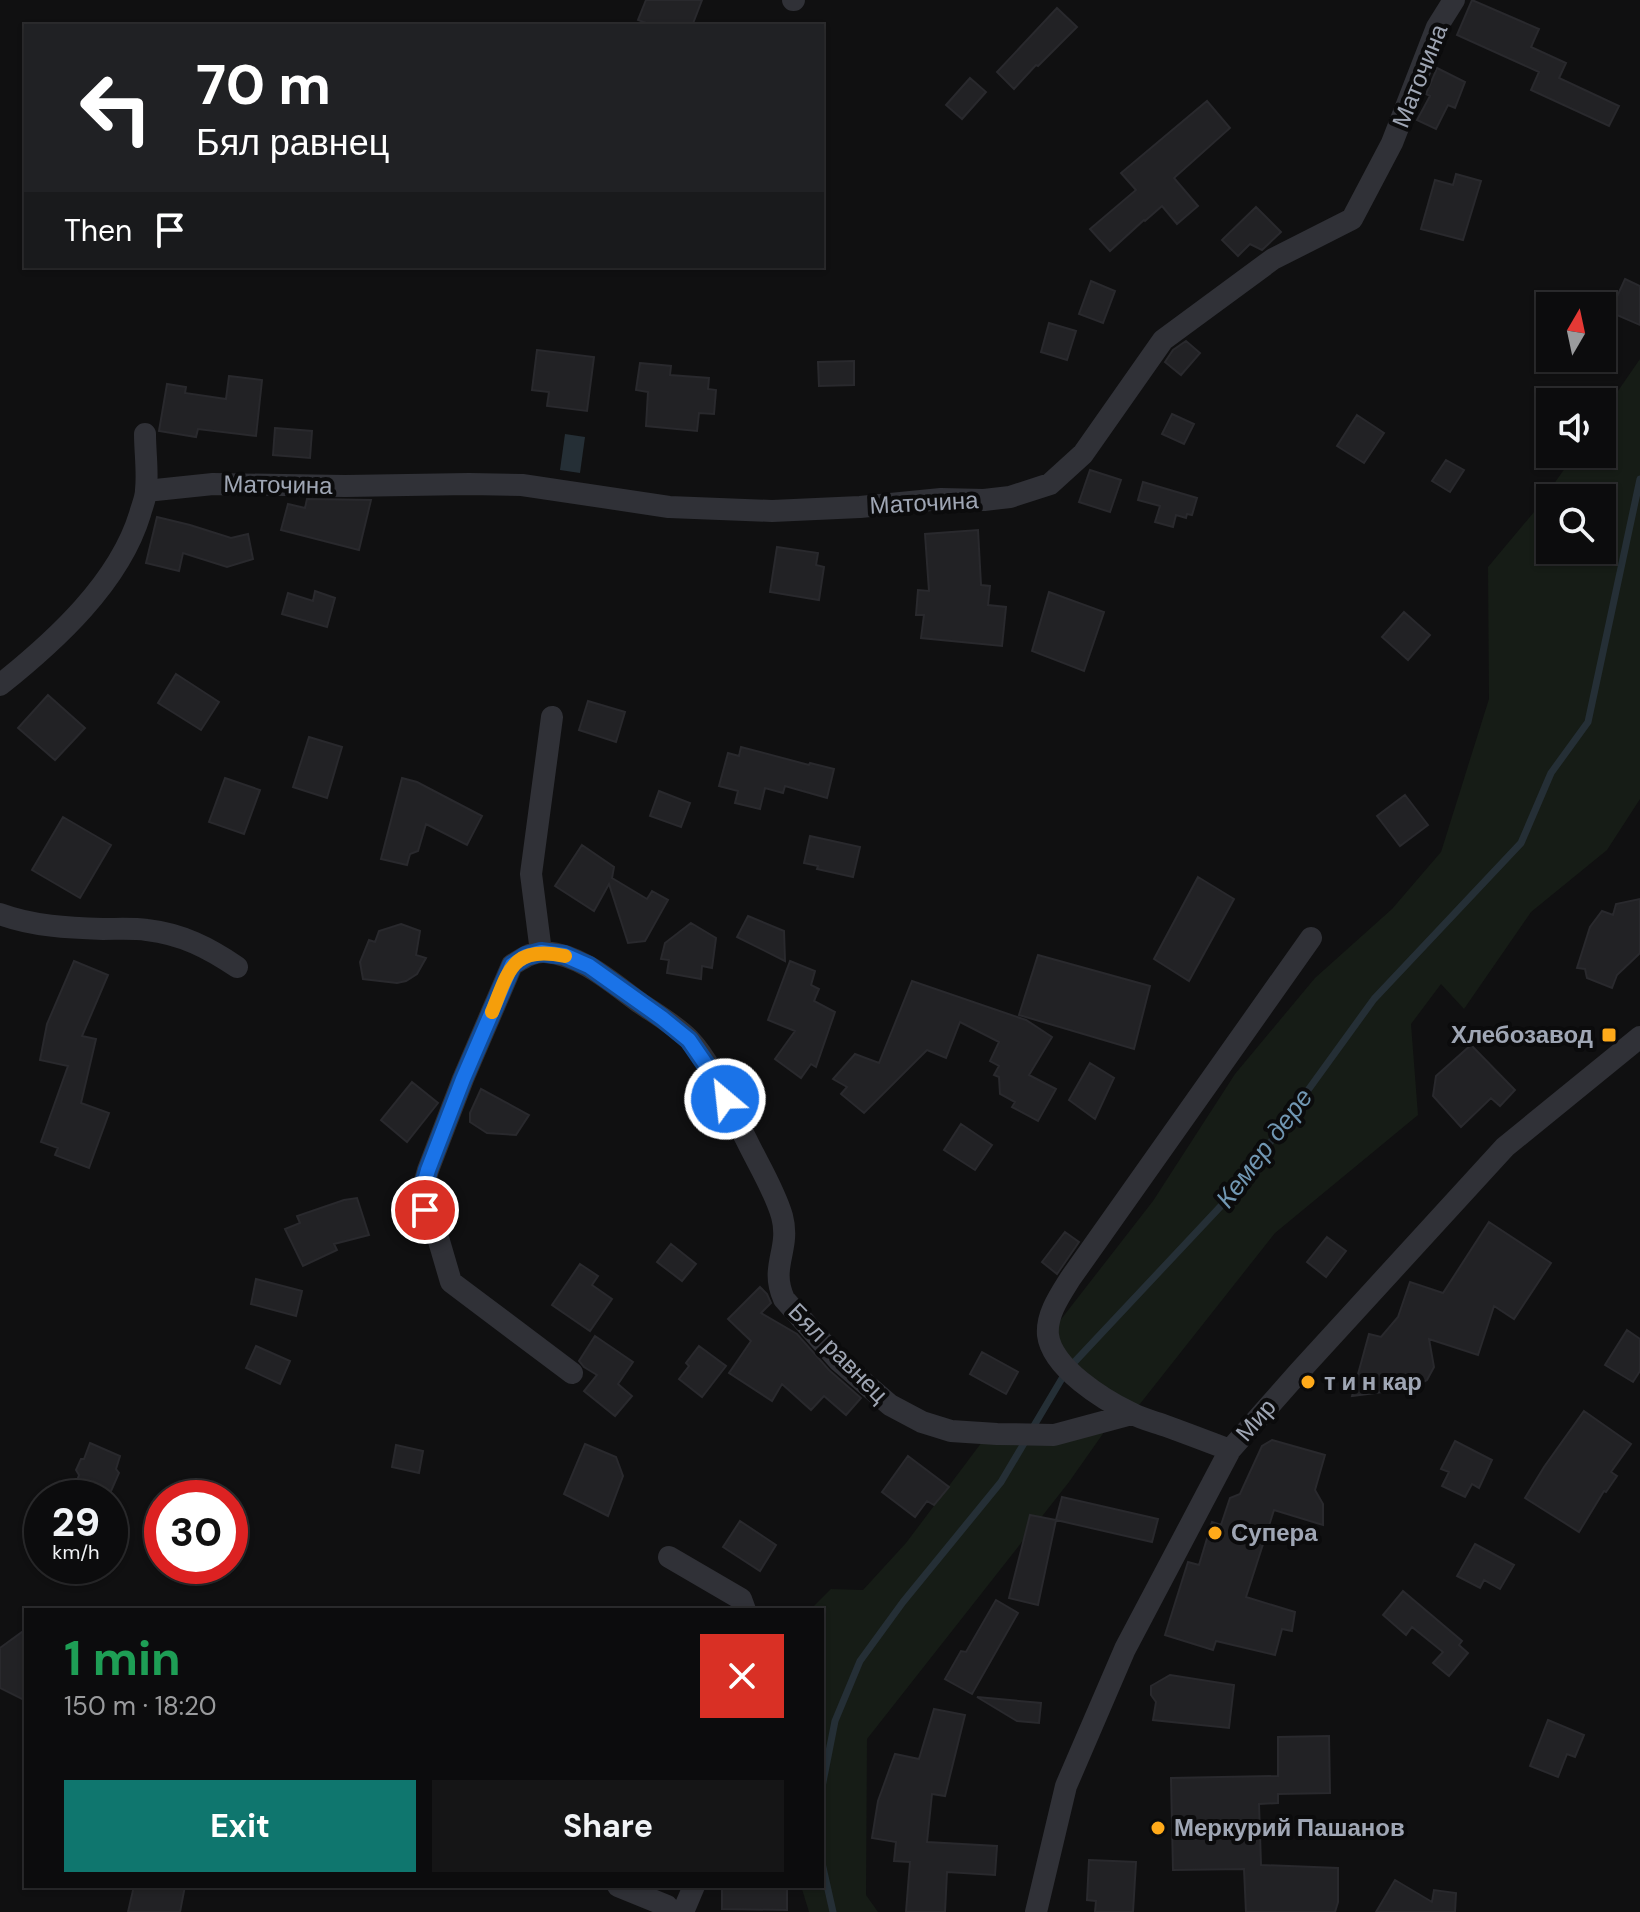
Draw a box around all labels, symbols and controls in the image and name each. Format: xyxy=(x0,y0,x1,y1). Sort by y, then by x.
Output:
street label: Маточина xyxy=(1385,19,1455,132)
text: 70 m xyxy=(196,48,331,121)
icon: left xyxy=(64,56,168,160)
text: Бял равнец xyxy=(196,119,389,166)
icon: arrive xyxy=(148,208,192,252)
text: Then xyxy=(64,211,132,250)
north arrow xyxy=(1536,292,1616,372)
map controls xyxy=(1536,292,1616,564)
button: sound xyxy=(1536,388,1616,468)
street label: Маточина xyxy=(223,468,333,501)
street label: Маточина xyxy=(869,484,980,521)
button: search xyxy=(1536,484,1616,564)
place label: Хлебозавод xyxy=(1451,1019,1593,1050)
marker: Хлебозавод xyxy=(1600,1026,1618,1044)
position arrow xyxy=(683,1057,767,1141)
water label: Кемер дере xyxy=(1208,1081,1320,1215)
pin xyxy=(391,1176,459,1244)
icon: arrive xyxy=(403,1188,447,1232)
street label: Бял равнец xyxy=(782,1296,895,1409)
place label: т и н кар xyxy=(1324,1366,1422,1397)
marker: т и н кар xyxy=(1299,1373,1317,1391)
street label: Мир xyxy=(1229,1392,1283,1447)
speed limit sign: 30 xyxy=(144,1480,248,1584)
text: 29 xyxy=(52,1496,100,1548)
place label: Супера xyxy=(1231,1517,1318,1548)
marker: Супера xyxy=(1206,1524,1224,1542)
text: km/h xyxy=(52,1539,100,1565)
text: 1 min xyxy=(64,1627,181,1690)
button: close xyxy=(700,1634,784,1718)
text: 150 m · 18:20 xyxy=(64,1689,217,1723)
button: Exit xyxy=(64,1780,416,1872)
button: Share xyxy=(432,1780,784,1872)
place label: Меркурий Пашанов xyxy=(1174,1812,1405,1843)
marker: Меркурий Пашанов xyxy=(1149,1819,1167,1837)

